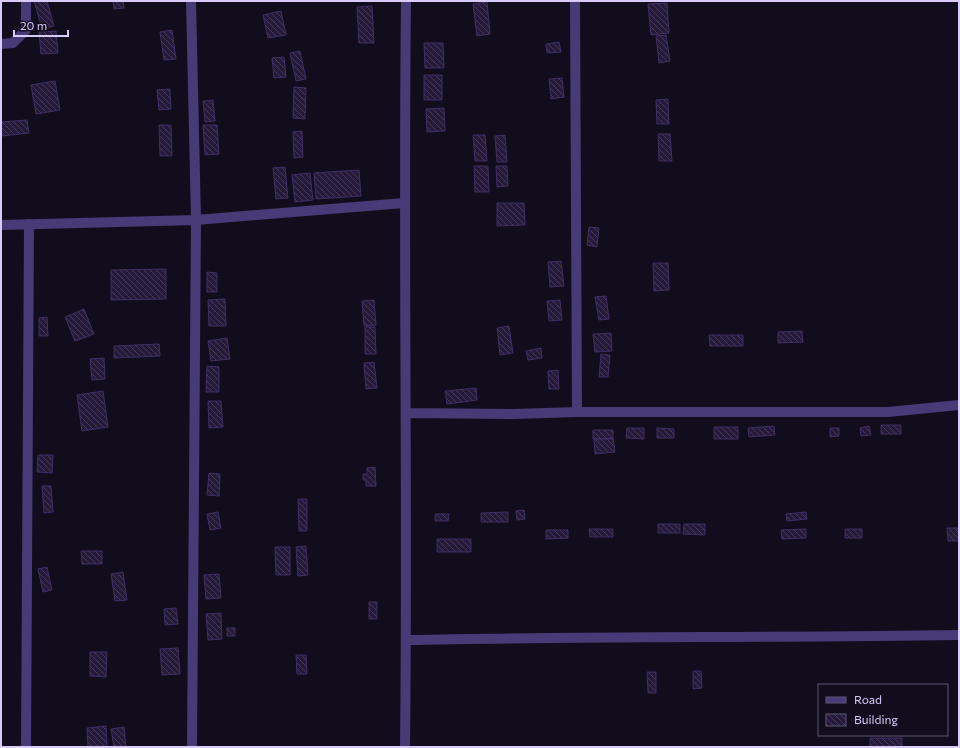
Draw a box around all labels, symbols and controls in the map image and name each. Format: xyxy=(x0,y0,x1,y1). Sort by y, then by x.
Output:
scale bar xyxy=(14,12,68,38)
text: 20 m xyxy=(20,18,47,32)
legend xyxy=(818,684,948,736)
text: Road xyxy=(854,692,882,706)
text: Building xyxy=(854,712,898,726)

